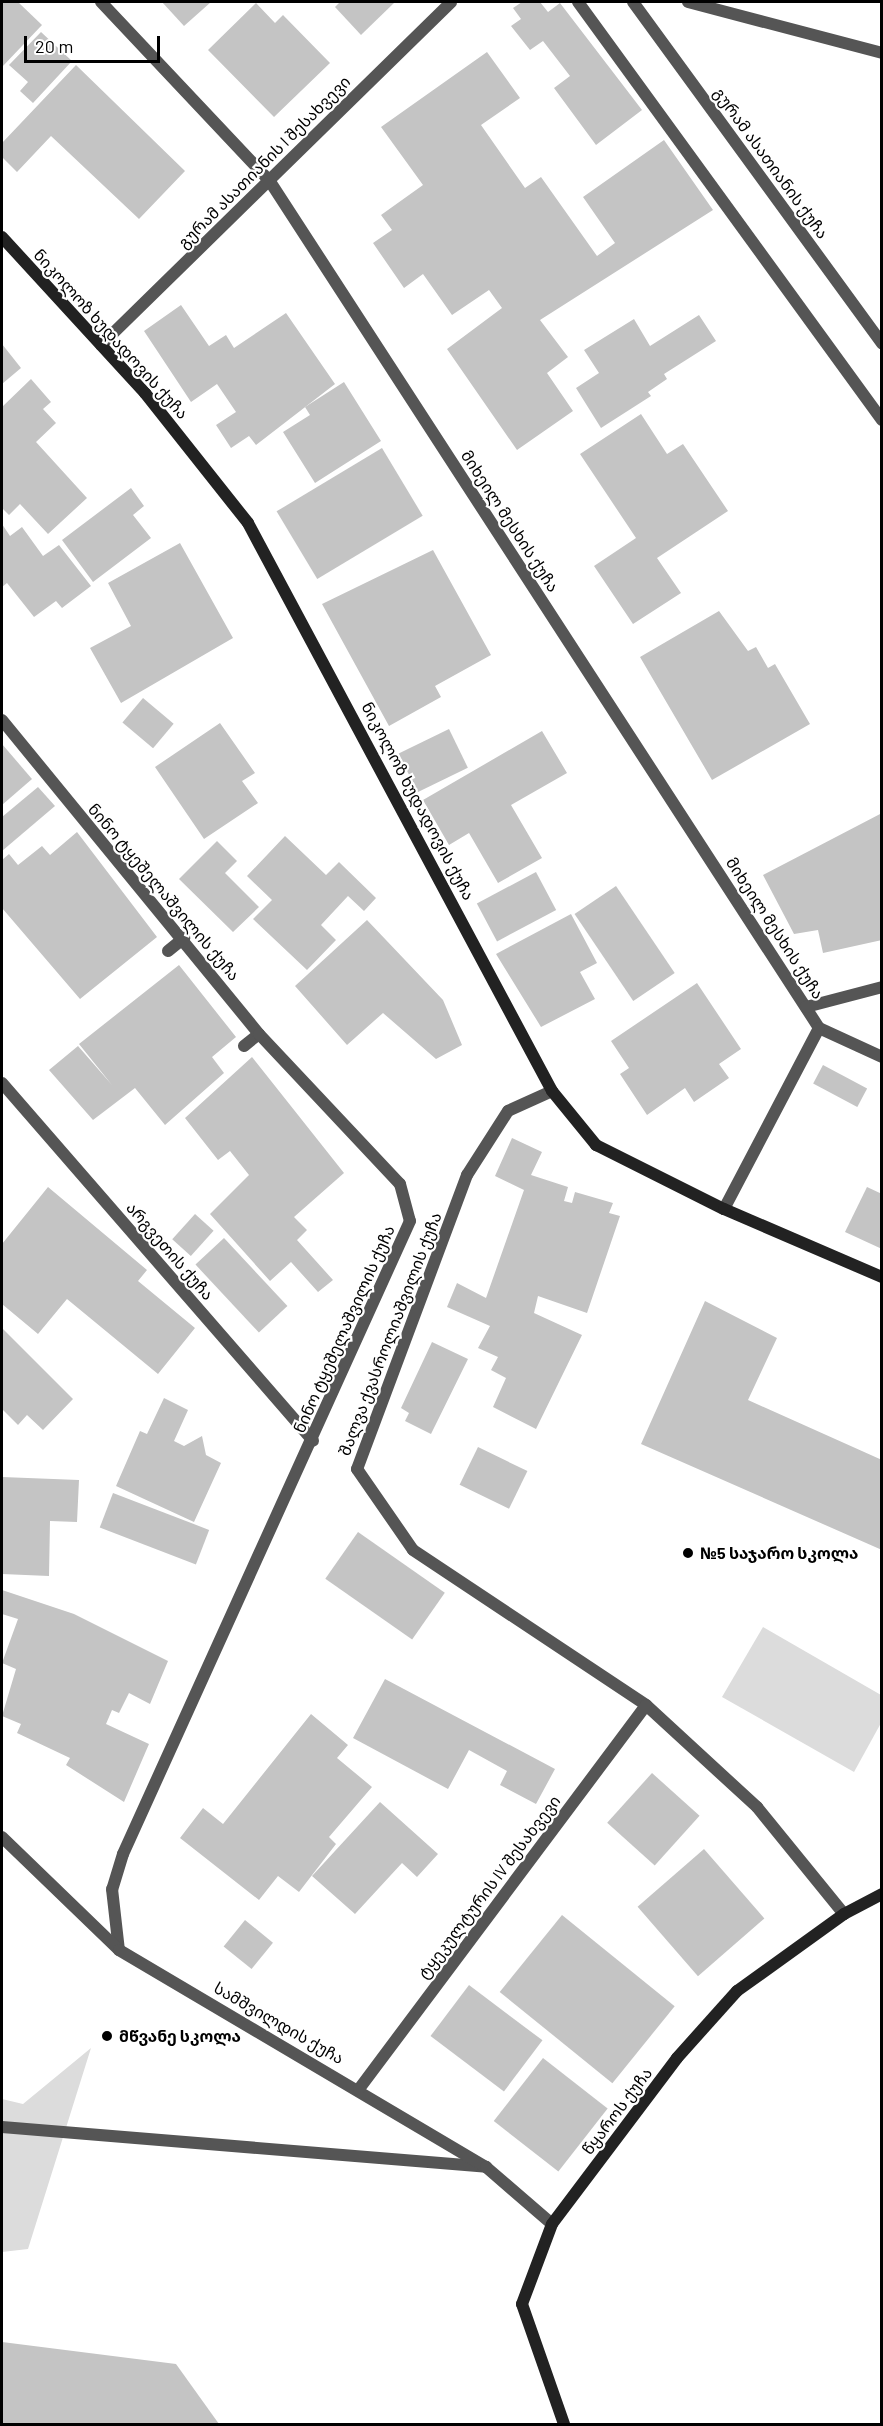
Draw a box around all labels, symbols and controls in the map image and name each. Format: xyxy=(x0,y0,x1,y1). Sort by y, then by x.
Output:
scale bar xyxy=(27,24,164,62)
text: 20 m xyxy=(35,35,73,57)
street label: გურამ ასათიანის I შესახვევი xyxy=(174,72,354,252)
street label: გურამ ასათიანის ქუჩა xyxy=(710,84,832,242)
street label: ნიკოლოზ ხუდადოვის ქუჩა xyxy=(30,245,192,423)
street label: მიხეილ მესხის ქუჩა xyxy=(457,447,563,595)
street label: ნიკოლოზ ხუდადოვის ქუჩა xyxy=(358,699,478,903)
street label: ნინო ტყეშელაშვილის ქუჩა xyxy=(84,800,244,984)
street label: მიხეილ მესხის ქუჩა xyxy=(722,854,828,1002)
street label: არგვეთის ქუჩა xyxy=(122,1198,218,1304)
street label: შალვა ქვასროლიაშვილის ქუჩა xyxy=(335,1210,445,1458)
street label: ნინო ტყეშელაშვილის ქუჩა xyxy=(289,1222,399,1436)
place label: №5 საჯარო სკოლა xyxy=(700,1543,858,1563)
marker: №5 საჯარო სკოლა xyxy=(681,1546,695,1560)
street label: ტყეკულტურის IV შესახვევი xyxy=(414,1792,564,1982)
street label: სამშვილდის ქუჩა xyxy=(211,1978,347,2068)
place label: მწვანე სკოლა xyxy=(119,2026,241,2046)
marker: მწვანე სკოლა xyxy=(100,2029,114,2043)
street label: წყაროს ქუჩა xyxy=(578,2064,656,2158)

